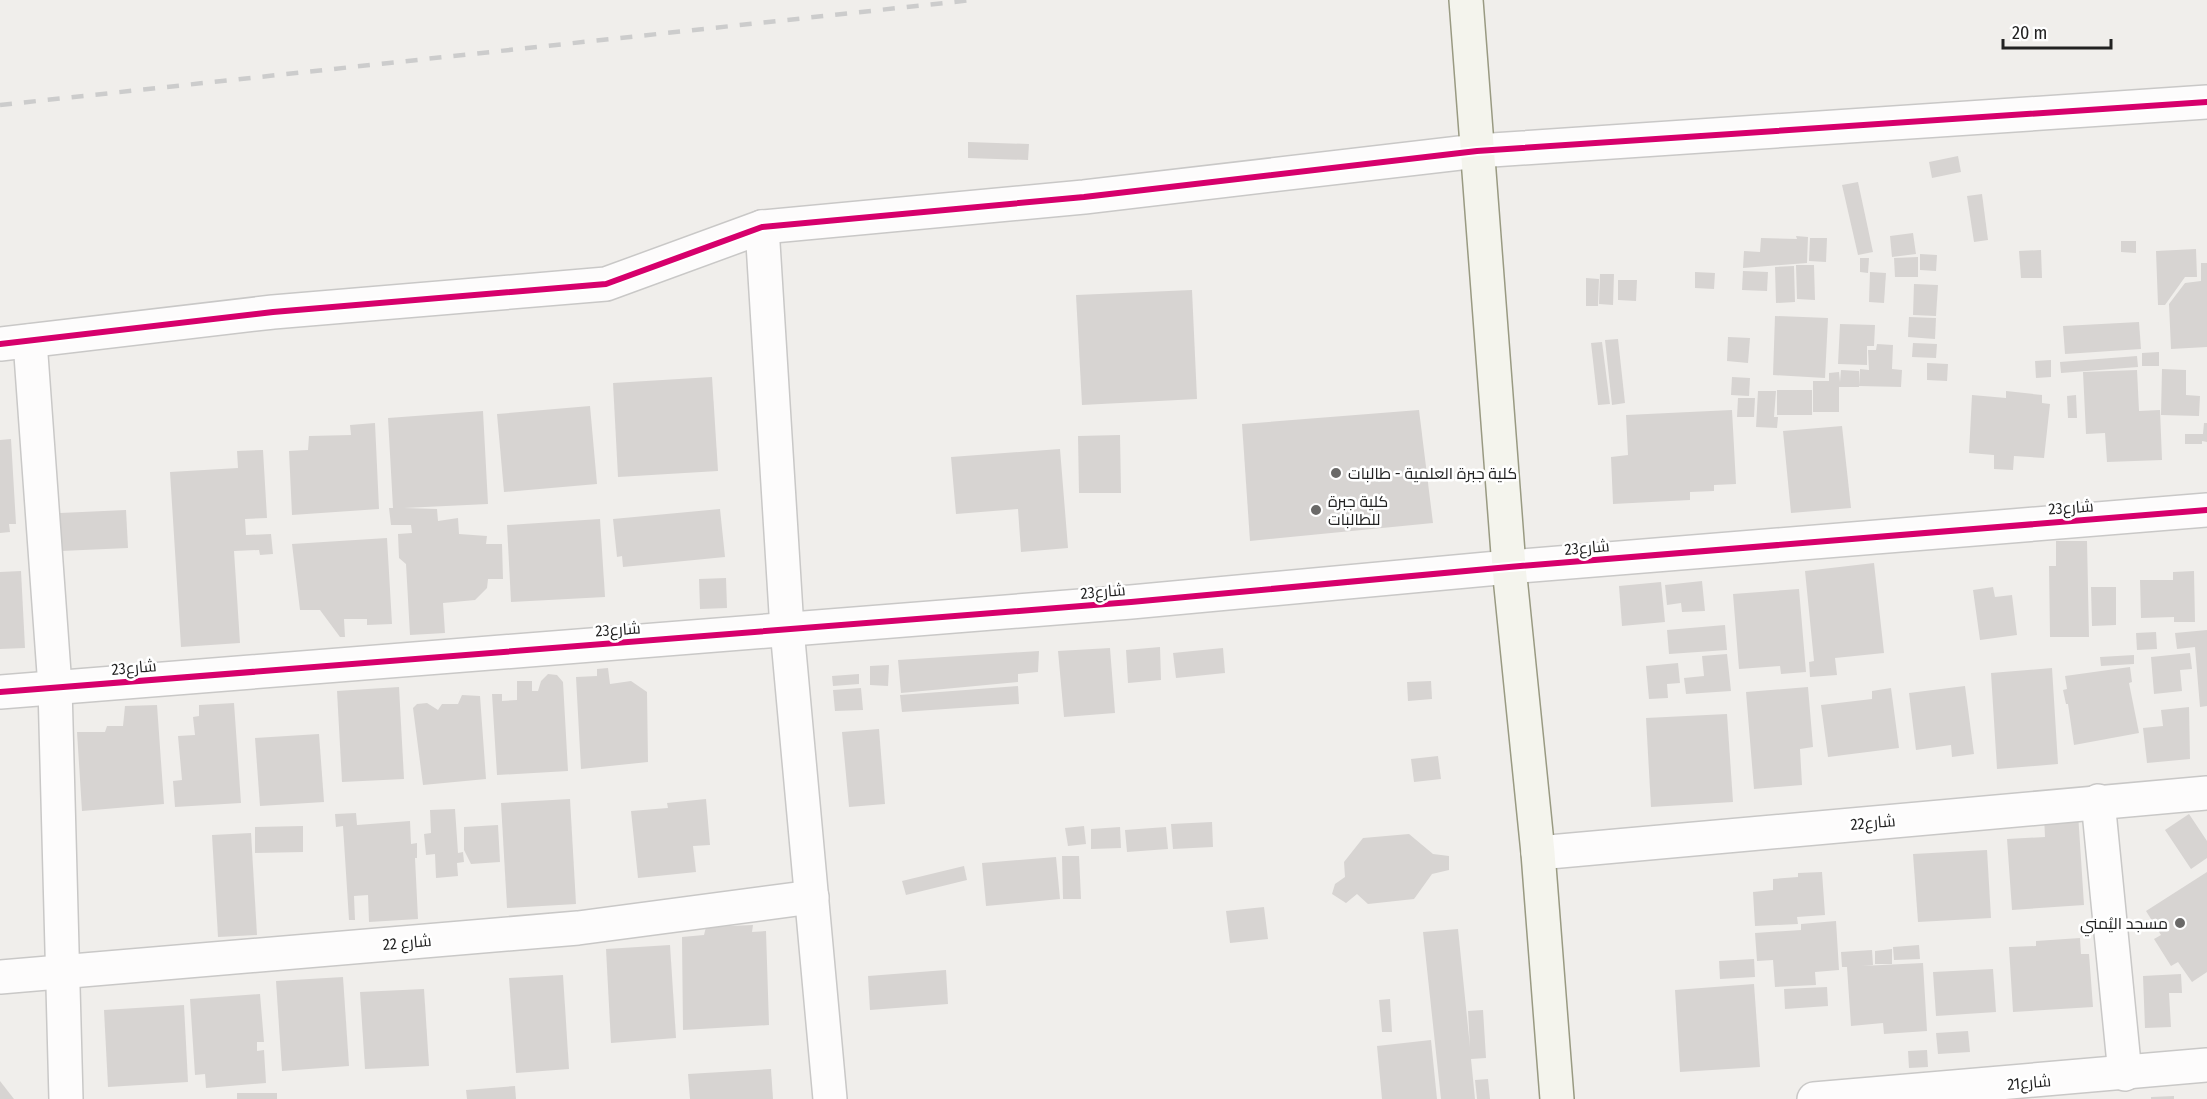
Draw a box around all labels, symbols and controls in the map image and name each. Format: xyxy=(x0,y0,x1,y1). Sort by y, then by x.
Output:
scale bar xyxy=(2003,12,2111,50)
text: 20 m xyxy=(2012,22,2047,44)
place label: كلية جبرة العلمية - طالبات xyxy=(1348,464,1517,483)
marker: كلية جبرة العلمية - طالبات xyxy=(1329,466,1343,480)
place label: كلية جبرة للطالبات xyxy=(1328,492,1388,529)
street label: شارع23 xyxy=(2048,496,2094,521)
marker: كلية جبرة للطالبات xyxy=(1309,503,1323,517)
street label: شارع23 xyxy=(1564,536,1611,561)
street label: شارع23 xyxy=(1080,580,1127,605)
street label: شارع23 xyxy=(595,618,641,643)
street label: شارع23 xyxy=(111,656,158,681)
street label: شارع22 xyxy=(1850,811,1897,836)
place label: مسجد اليُمني xyxy=(2080,914,2168,937)
marker: مسجد اليُمني xyxy=(2173,916,2187,930)
street label: شارع 22 xyxy=(382,931,432,956)
street label: شارع21 xyxy=(2006,1071,2052,1096)

